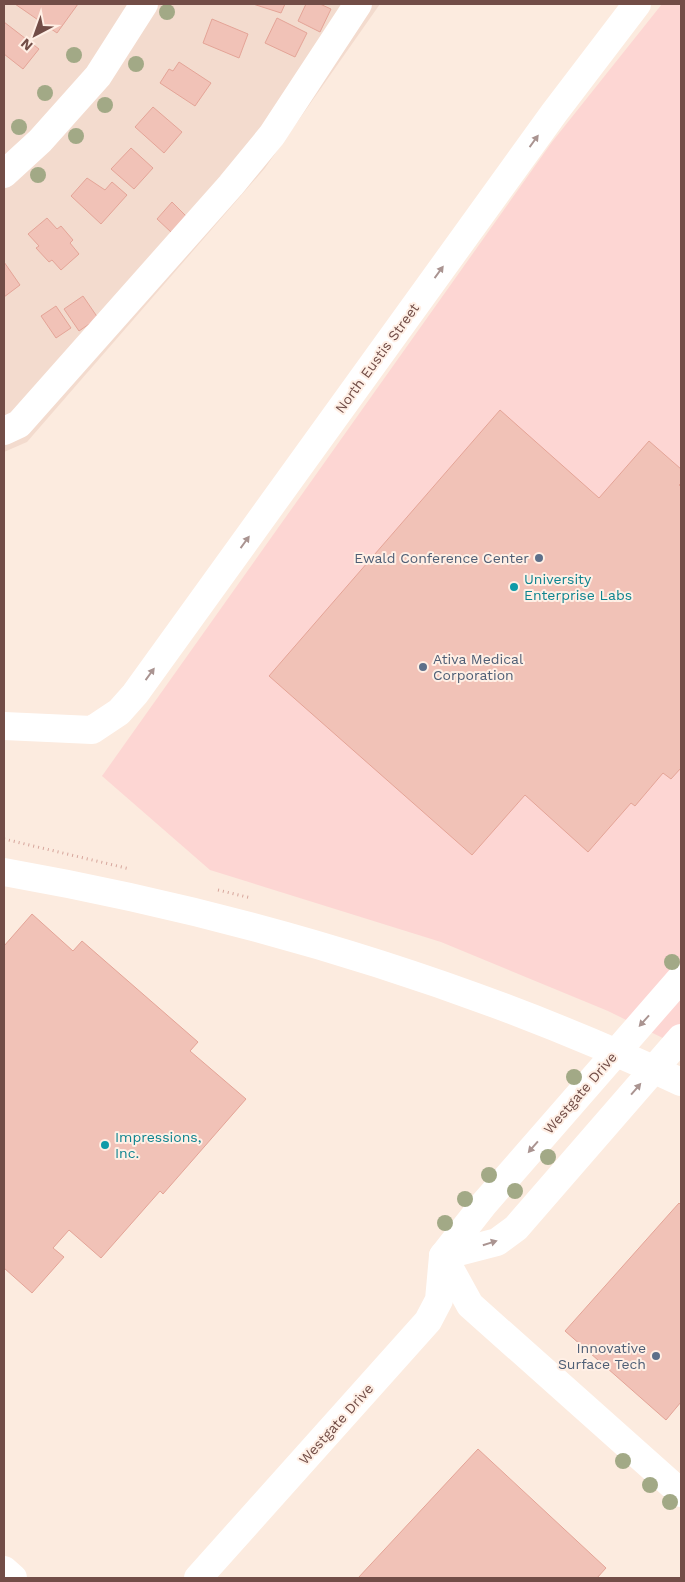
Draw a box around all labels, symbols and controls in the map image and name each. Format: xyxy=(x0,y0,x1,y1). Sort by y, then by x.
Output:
north arrow xyxy=(10,10,60,60)
text: N xyxy=(17,35,36,54)
one-way arrow xyxy=(529,134,539,147)
one-way arrow xyxy=(434,266,444,279)
street label: North Eustis Street xyxy=(332,300,422,416)
one-way arrow xyxy=(239,536,249,549)
place label: Ewald Conference Center xyxy=(354,550,529,566)
marker: Ewald Conference Center xyxy=(533,552,545,564)
place label: University Enterprise Labs xyxy=(524,571,632,603)
marker: University Enterprise Labs xyxy=(508,581,520,593)
place label: Ativa Medical Corporation xyxy=(433,651,524,683)
marker: Ativa Medical Corporation xyxy=(417,661,429,673)
one-way arrow xyxy=(145,667,155,681)
one-way arrow xyxy=(638,1014,650,1026)
street label: Westgate Drive xyxy=(540,1049,620,1137)
one-way arrow xyxy=(630,1083,641,1096)
place label: Impressions, Inc. xyxy=(115,1129,201,1161)
marker: Impressions, Inc. xyxy=(99,1139,111,1151)
one-way arrow xyxy=(527,1141,539,1153)
one-way arrow xyxy=(483,1239,498,1247)
place label: Innovative Surface Tech xyxy=(558,1340,646,1372)
marker: Innovative Surface Tech xyxy=(650,1350,662,1362)
street label: Westgate Drive xyxy=(296,1380,376,1468)

